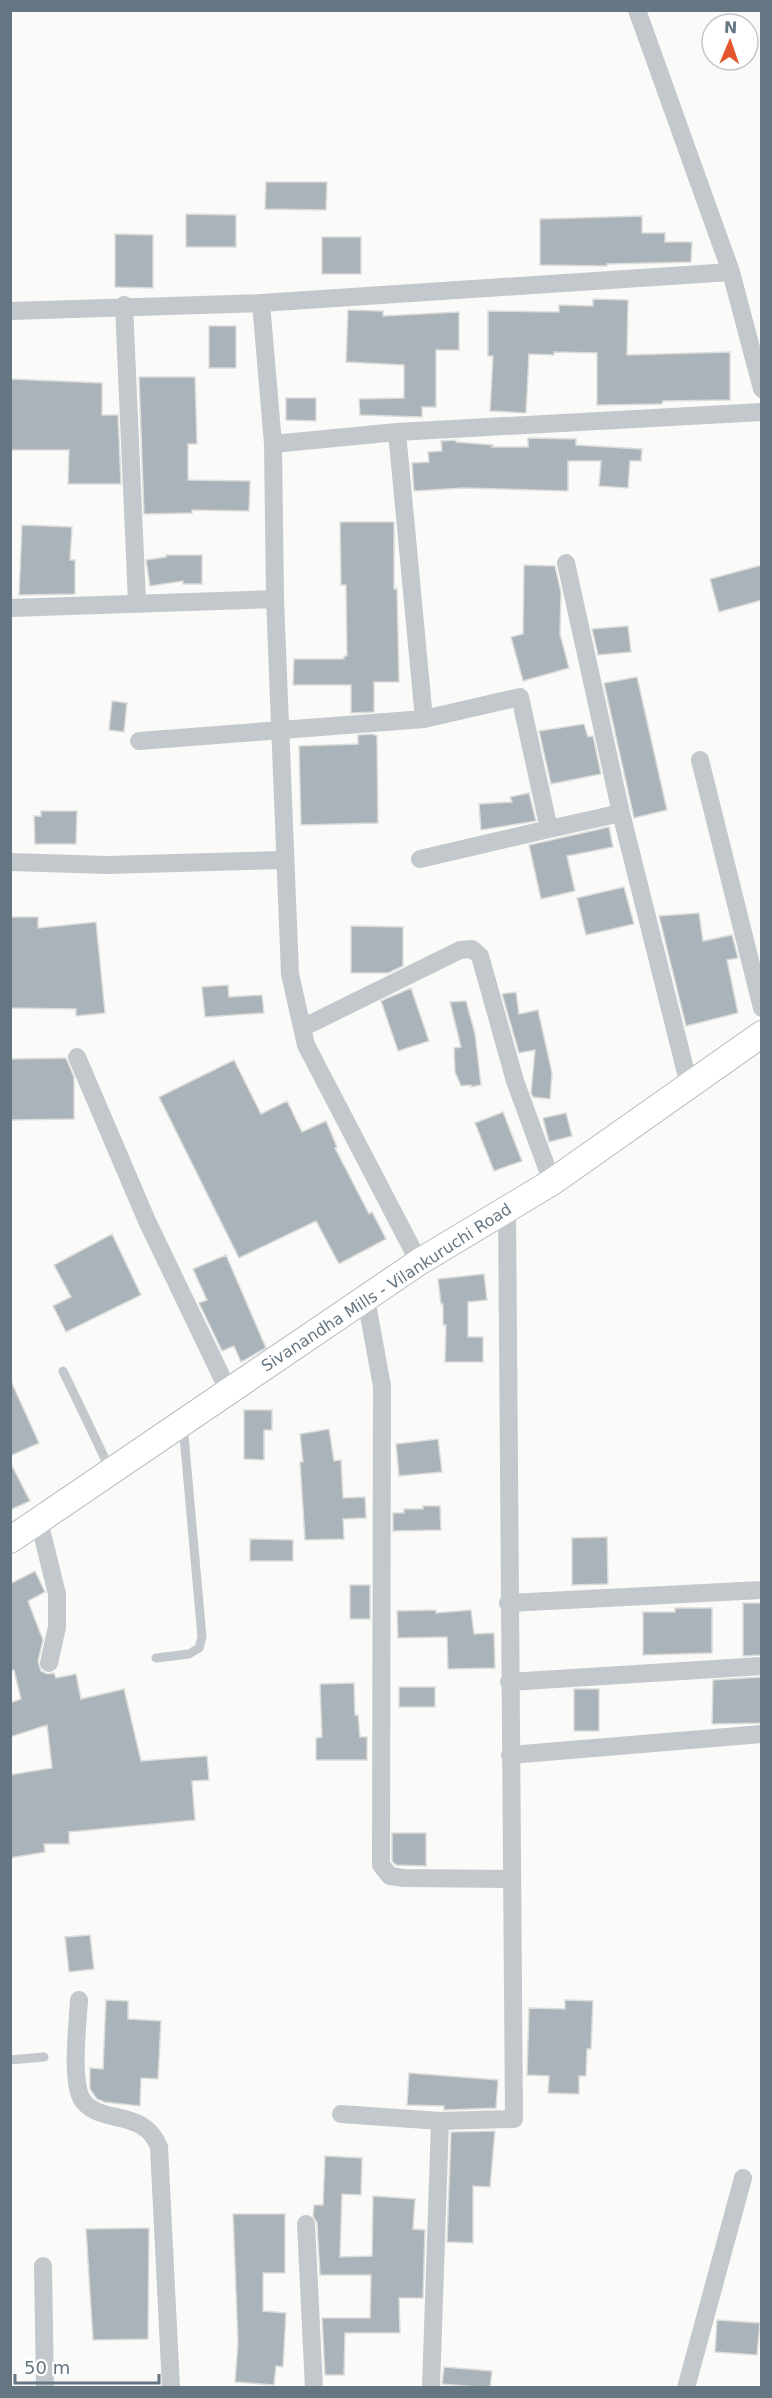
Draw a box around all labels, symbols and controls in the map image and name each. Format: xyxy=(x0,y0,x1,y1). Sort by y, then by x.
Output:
north arrow xyxy=(700,12,760,72)
text: N xyxy=(723,18,738,37)
street label: Sivanandha Mills - Vilankuruchi Road xyxy=(258,1199,515,1376)
scale bar xyxy=(15,2347,159,2385)
text: 50 m xyxy=(24,2357,70,2378)

